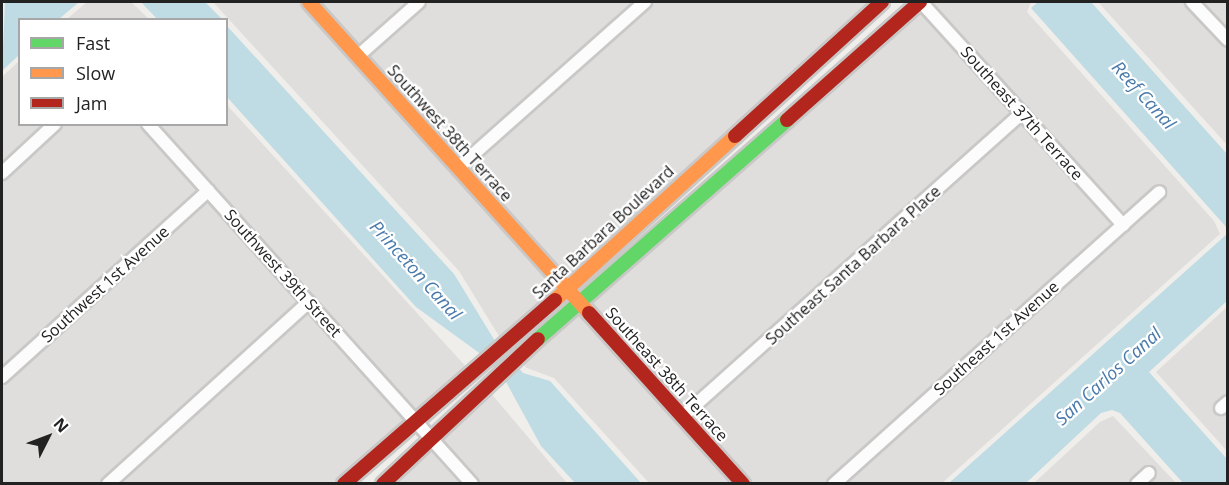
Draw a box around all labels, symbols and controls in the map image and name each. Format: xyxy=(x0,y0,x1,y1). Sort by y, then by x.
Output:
legend xyxy=(18,18,228,126)
text: Fast xyxy=(76,31,110,55)
street label: Southeast 37th Terrace xyxy=(957,42,1087,184)
water label: Reef Canal xyxy=(1108,56,1180,134)
text: Slow xyxy=(76,61,115,85)
street label: Southwest 38th Terrace xyxy=(384,61,516,205)
text: Jam xyxy=(76,91,108,115)
street label: Santa Barbara Boulevard xyxy=(528,161,678,303)
street label: Southeast Santa Barbara Place xyxy=(762,181,944,349)
street label: Southwest 39th Street xyxy=(221,205,345,341)
water label: Princeton Canal xyxy=(366,216,466,324)
street label: Southwest 1st Avenue xyxy=(37,222,173,346)
street label: Southeast 1st Avenue xyxy=(930,277,1062,399)
street label: Southeast 38th Terrace xyxy=(602,303,732,445)
water label: San Carlos Canal xyxy=(1051,323,1165,429)
north arrow xyxy=(18,407,78,467)
text: N xyxy=(49,413,74,437)

